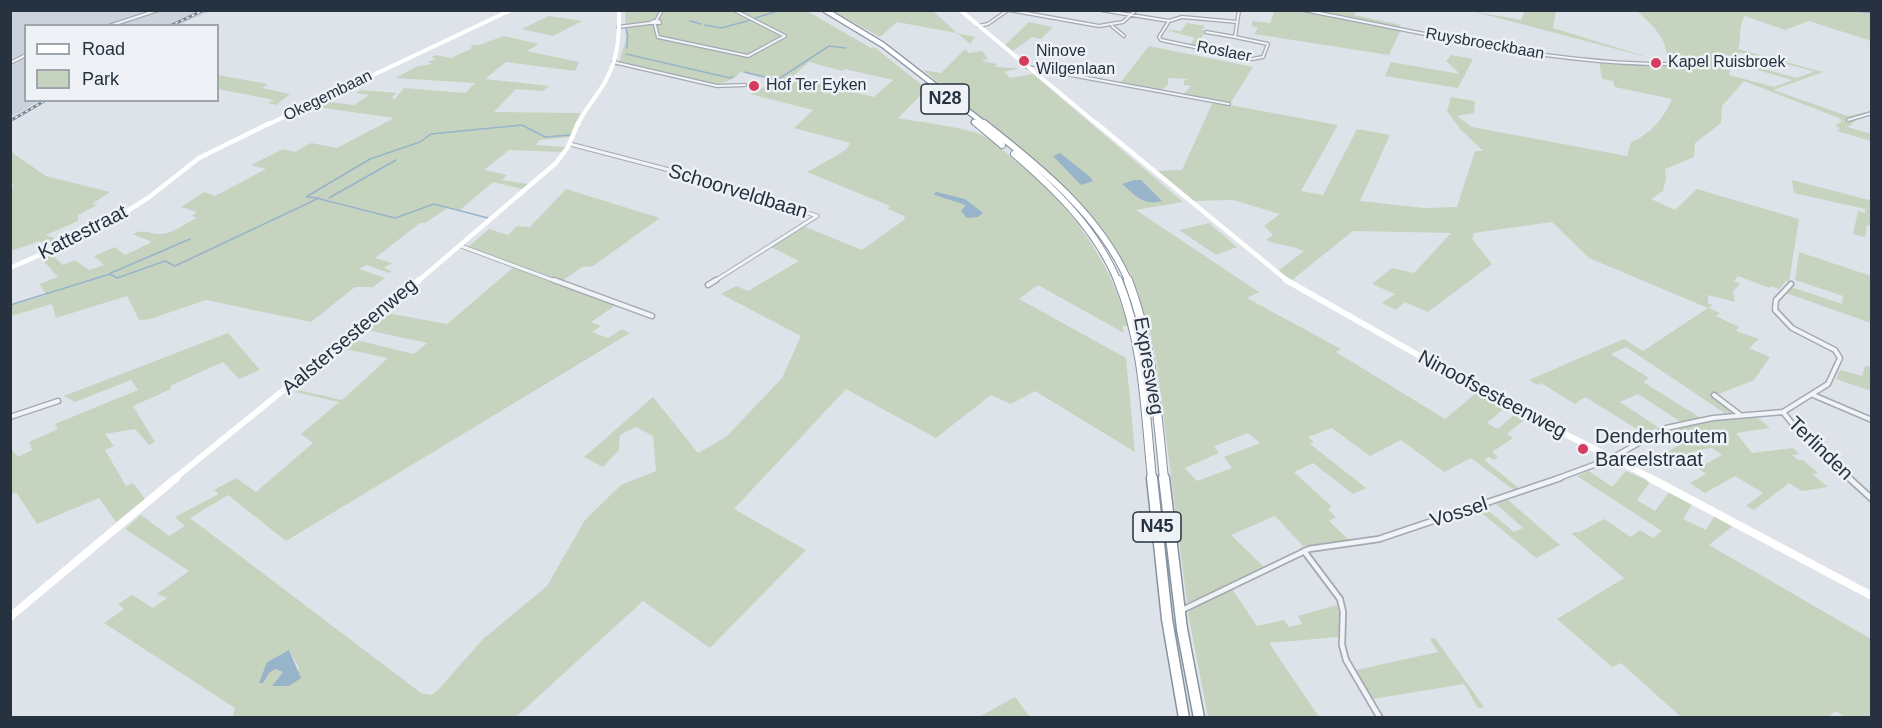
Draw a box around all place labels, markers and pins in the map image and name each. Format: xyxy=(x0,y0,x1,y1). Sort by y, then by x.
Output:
place label: Ninove Wilgenlaan xyxy=(1036,42,1115,80)
place label: Kapel Ruisbroek xyxy=(1668,53,1785,73)
marker: Ninove Wilgenlaan xyxy=(1017,54,1031,68)
marker: Kapel Ruisbroek xyxy=(1649,56,1663,70)
place label: Hof Ter Eyken xyxy=(766,76,866,96)
marker: Hof Ter Eyken xyxy=(747,79,761,93)
place label: Denderhoutem Bareelstraat xyxy=(1595,425,1727,472)
marker: Denderhoutem Bareelstraat xyxy=(1576,442,1590,456)

